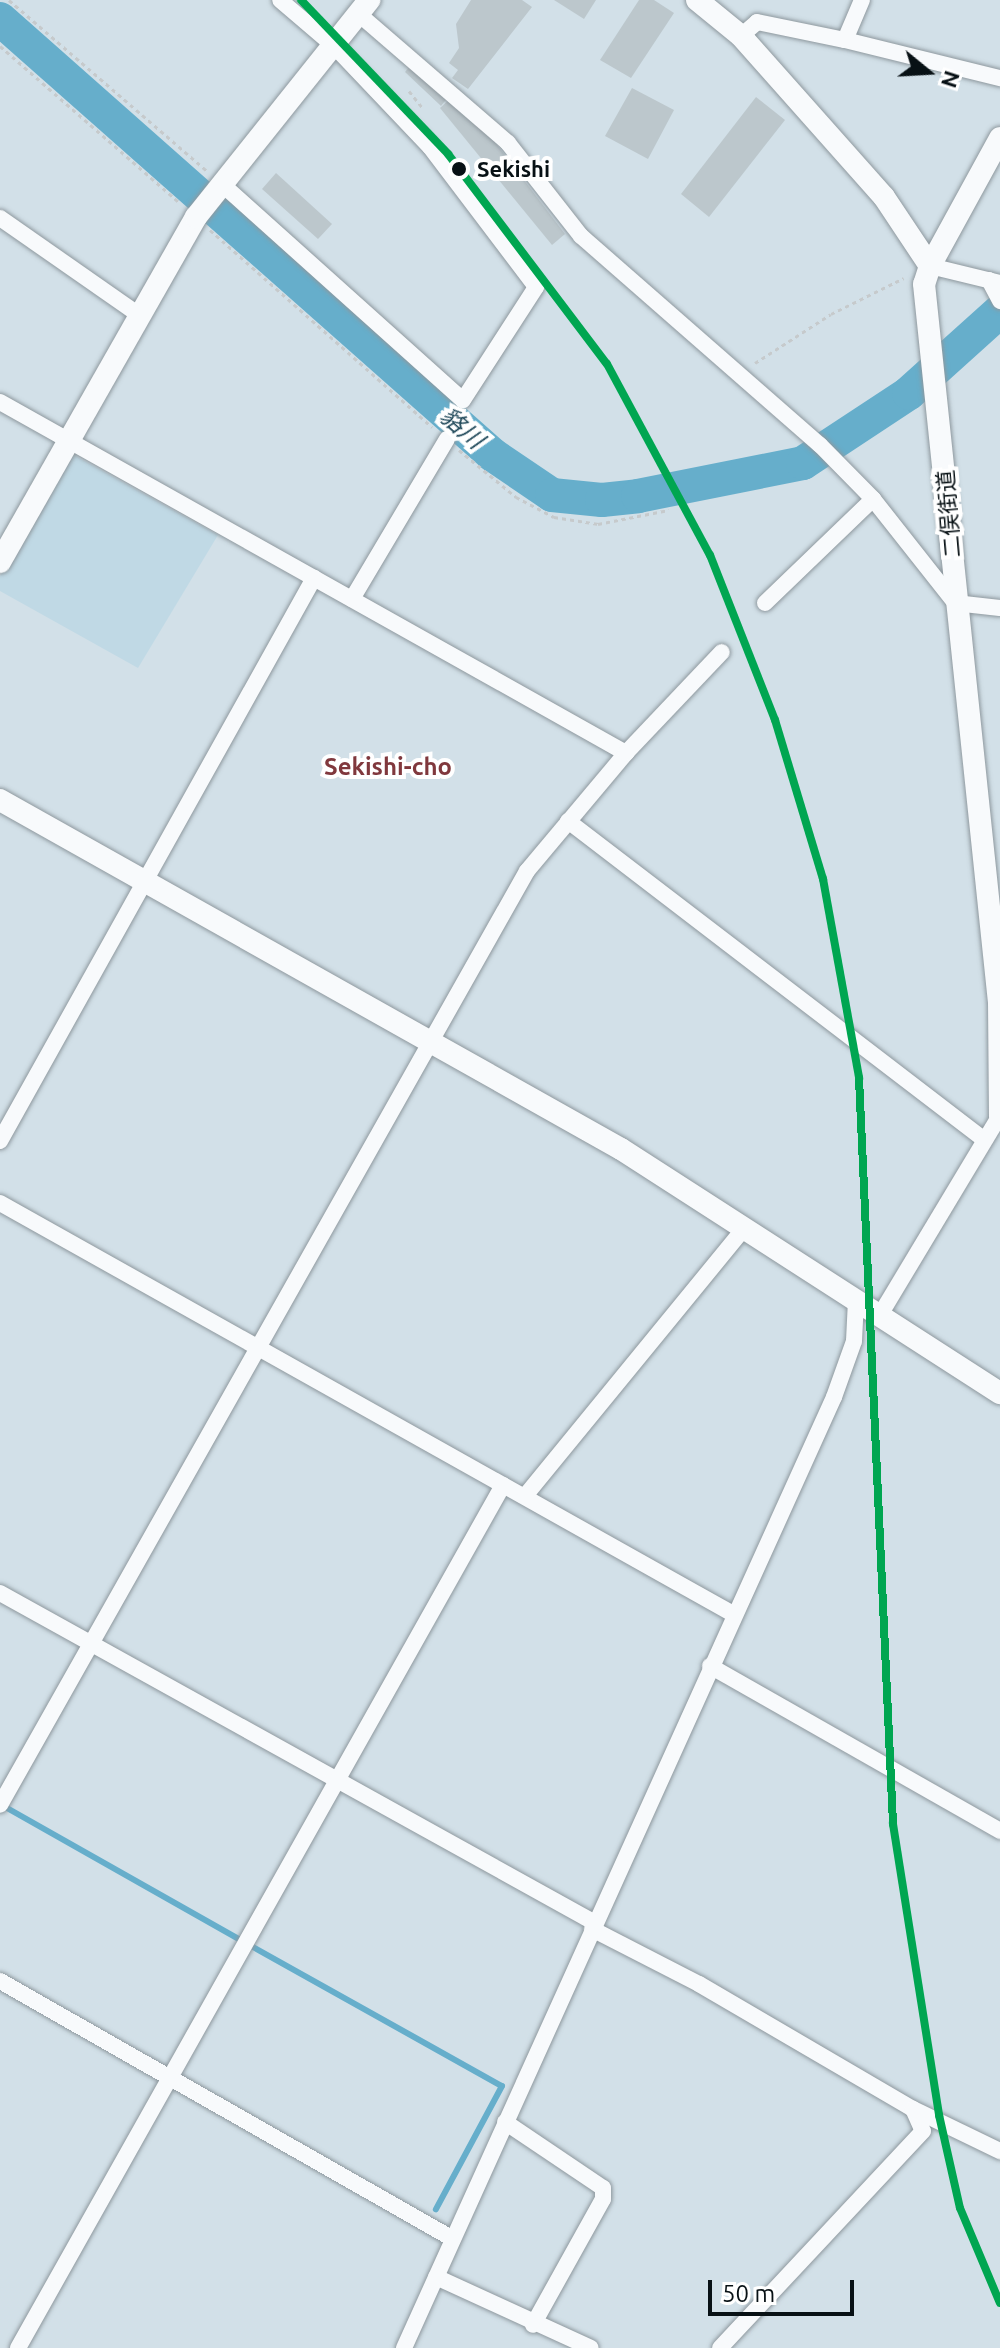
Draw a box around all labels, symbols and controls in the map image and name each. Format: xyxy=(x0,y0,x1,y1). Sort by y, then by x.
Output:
north arrow xyxy=(888,32,968,112)
text: N xyxy=(937,68,966,91)
place label: Sekishi xyxy=(477,156,550,182)
marker: Sekishi xyxy=(448,158,470,180)
water label: 貉川 xyxy=(434,401,490,455)
street label: 二俣街道 xyxy=(931,469,965,559)
district label: Sekishi-cho xyxy=(324,753,452,781)
scale bar xyxy=(712,2264,858,2314)
text: 50 m xyxy=(722,2280,775,2307)

